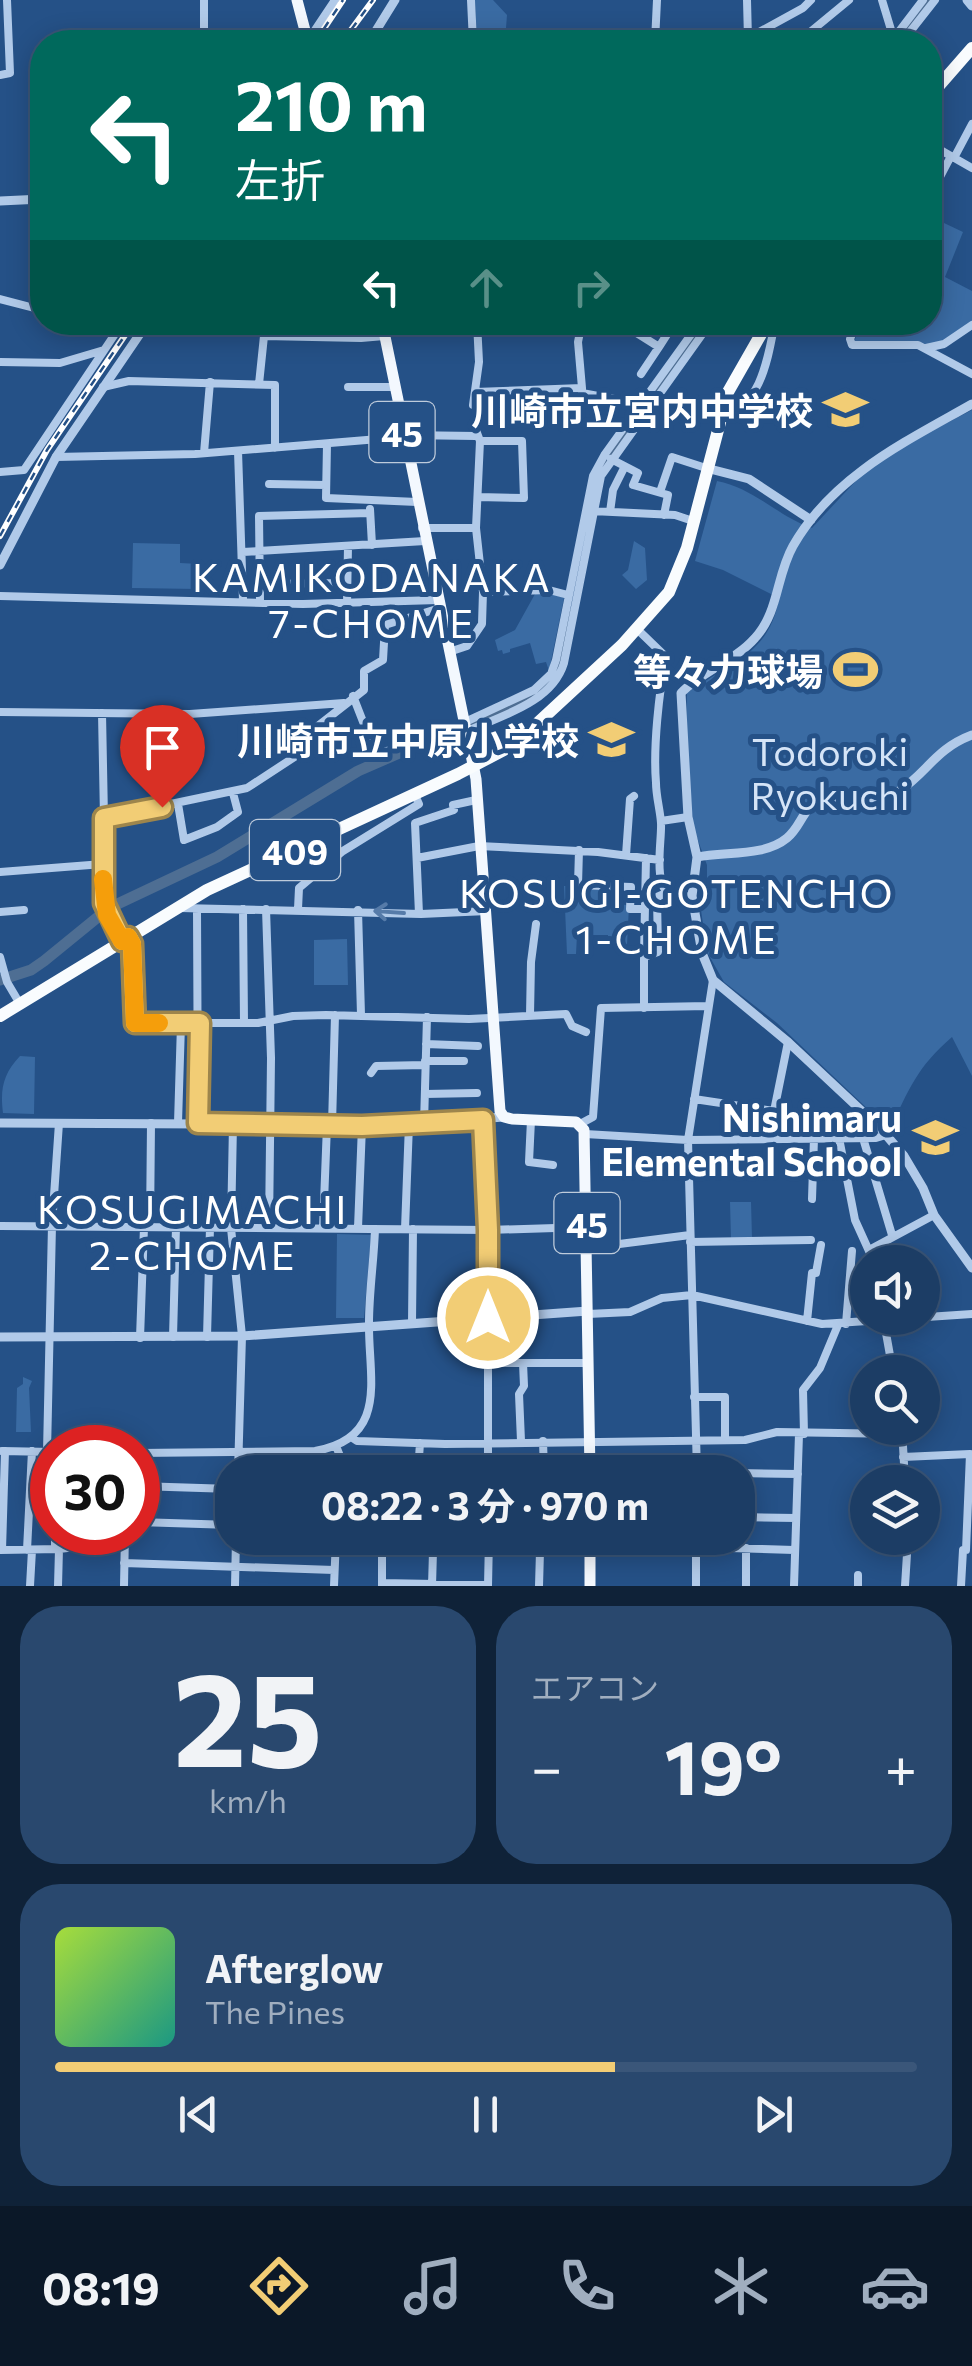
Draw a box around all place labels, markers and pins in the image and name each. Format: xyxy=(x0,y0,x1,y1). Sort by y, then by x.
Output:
school or university icon: 川崎市立宮内中学校 xyxy=(822,385,870,433)
place label: 川崎市立宮内中学校 xyxy=(471,386,813,433)
sports icon: 等々力球場 xyxy=(832,646,880,694)
place label: 等々力球場 xyxy=(633,647,823,694)
pin xyxy=(120,705,205,808)
school or university icon: 川崎市立中原小学校 xyxy=(588,715,636,763)
place label: 川崎市立中原小学校 xyxy=(237,716,579,763)
place label: Nishimaru Elemental School xyxy=(601,1093,902,1184)
school or university icon: Nishimaru Elemental School xyxy=(911,1114,959,1162)

